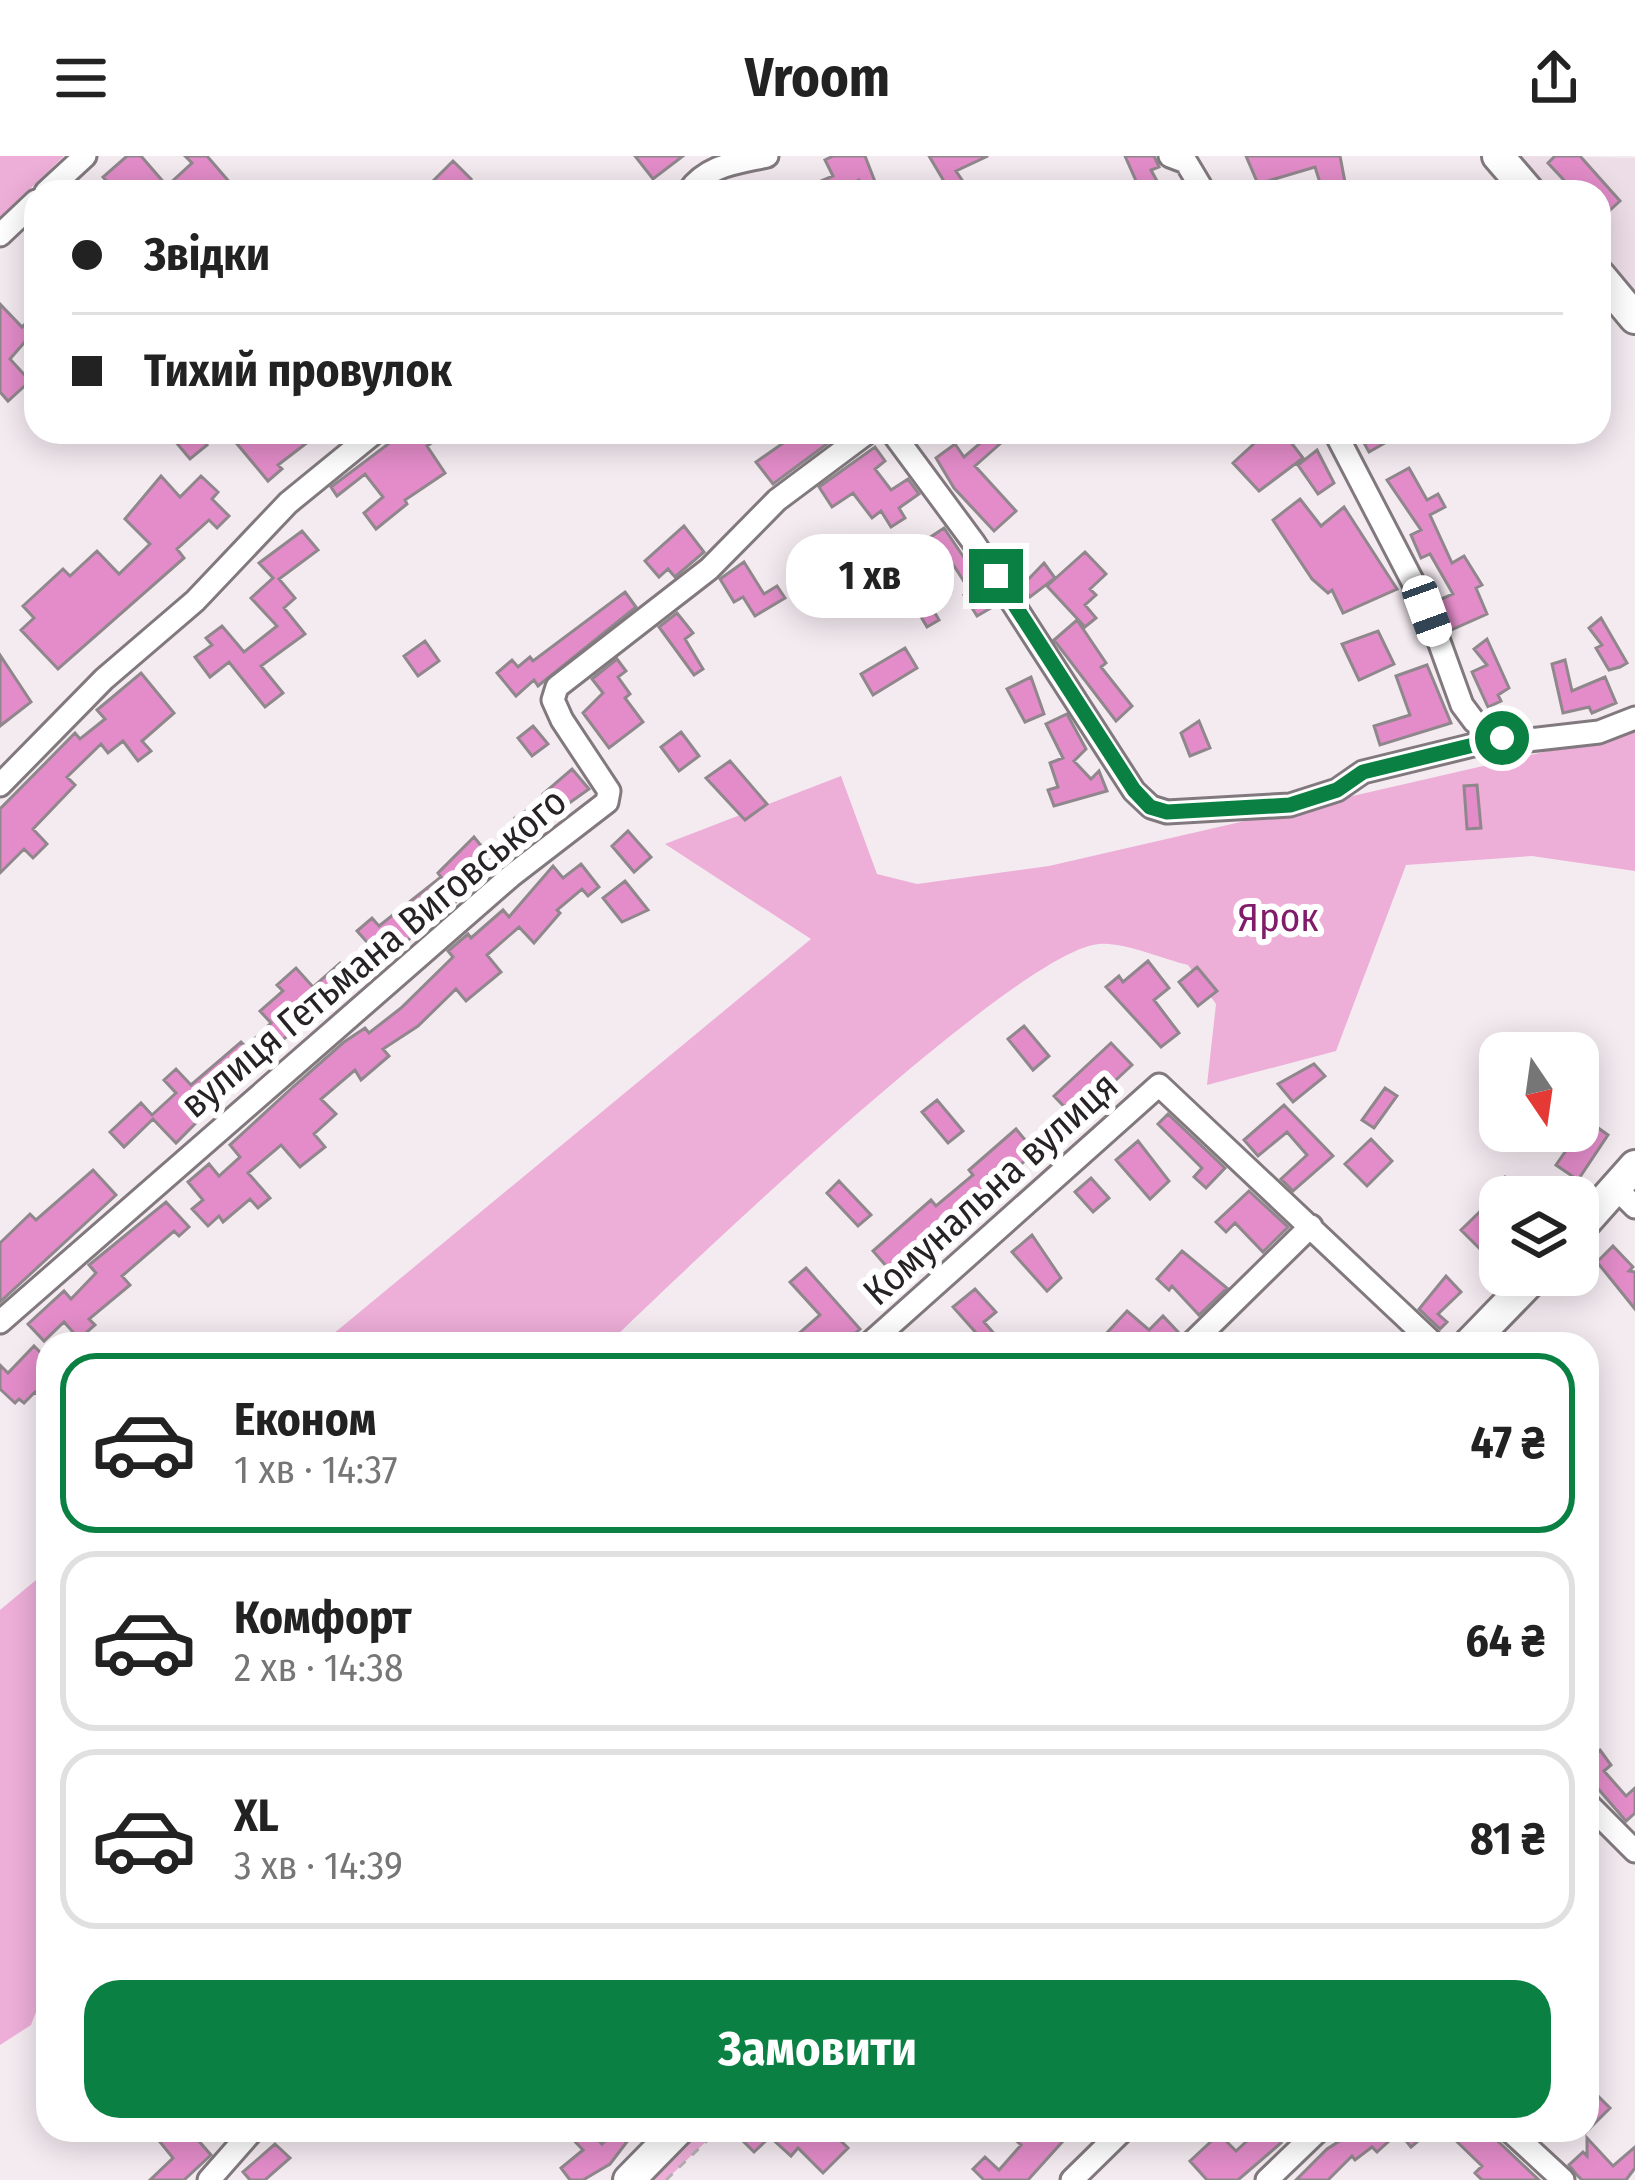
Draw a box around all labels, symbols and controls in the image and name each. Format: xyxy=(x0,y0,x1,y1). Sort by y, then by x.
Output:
icon: menu xyxy=(48,45,114,111)
icon: share xyxy=(1521,45,1587,111)
text: Vroom xyxy=(745,46,890,110)
text: Звідки xyxy=(144,228,270,282)
text: Тихий провулок xyxy=(144,344,452,398)
callout: 1 хв xyxy=(786,534,954,618)
route end xyxy=(969,549,1023,603)
text: 1 хв xyxy=(839,553,901,599)
car xyxy=(1398,571,1456,651)
route start xyxy=(1475,711,1529,765)
street label: вулиця Гетьмана Виговського xyxy=(172,778,576,1127)
park label: Ярок xyxy=(1238,895,1318,941)
north arrow xyxy=(1479,1032,1599,1152)
map controls xyxy=(1479,1032,1599,1296)
street label: Комунальна вулиця xyxy=(854,1063,1127,1315)
button: layers xyxy=(1479,1176,1599,1296)
icon: car xyxy=(90,1389,198,1497)
text: Економ xyxy=(234,1393,376,1447)
text: 47 ₴ xyxy=(1470,1416,1545,1470)
text: 1 хв · 14:37 xyxy=(234,1447,398,1493)
icon: car xyxy=(90,1587,198,1695)
text: Комфорт xyxy=(234,1591,412,1645)
text: 64 ₴ xyxy=(1465,1614,1545,1668)
text: 2 хв · 14:38 xyxy=(234,1645,403,1691)
icon: car xyxy=(90,1785,198,1893)
text: XL xyxy=(234,1789,279,1843)
text: 81 ₴ xyxy=(1470,1812,1545,1866)
text: 3 хв · 14:39 xyxy=(234,1843,403,1889)
button: Замовити xyxy=(84,1980,1551,2118)

